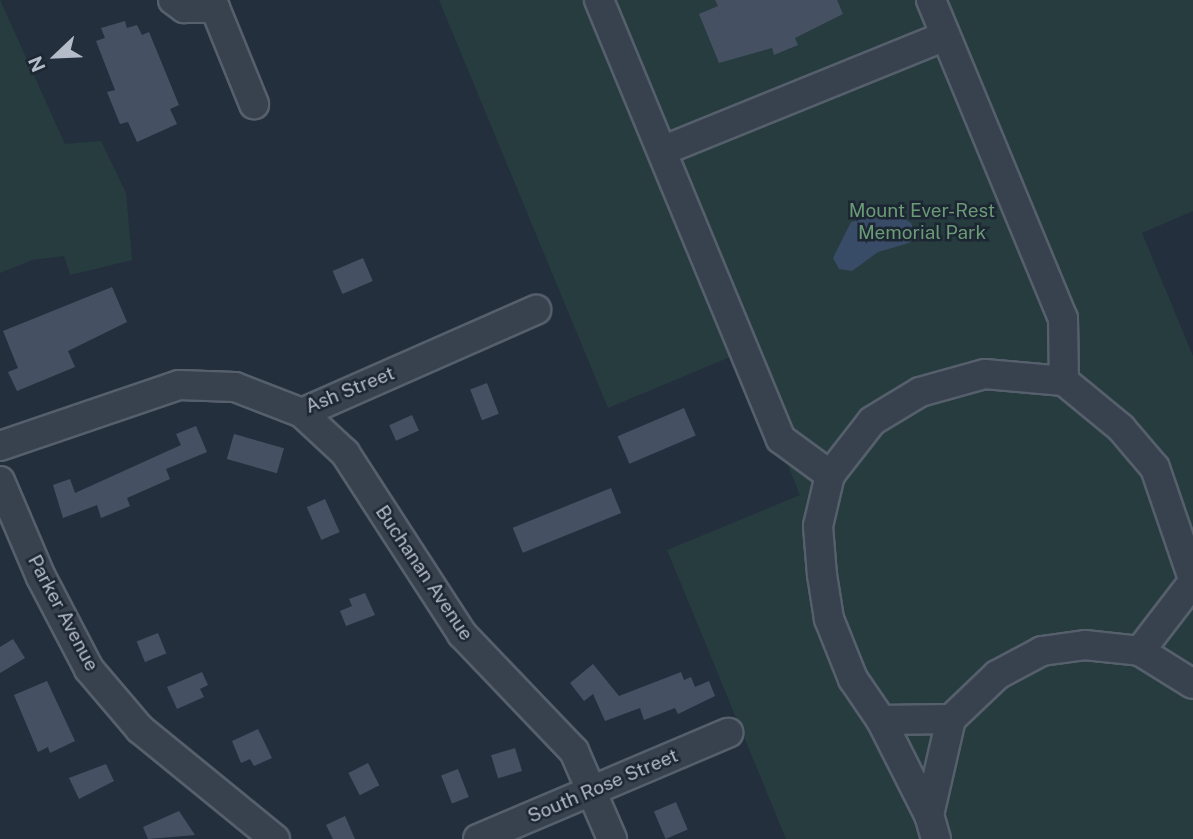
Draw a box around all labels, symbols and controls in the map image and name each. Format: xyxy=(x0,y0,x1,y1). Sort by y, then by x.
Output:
north arrow xyxy=(21,21,91,91)
text: N xyxy=(24,53,50,75)
park label: Mount Ever-Rest Memorial Park xyxy=(849,200,995,244)
street label: Ash Street xyxy=(302,362,398,418)
street label: Buchanan Avenue xyxy=(370,501,478,645)
street label: Parker Avenue xyxy=(23,551,103,675)
street label: South Rose Street xyxy=(524,744,682,828)

